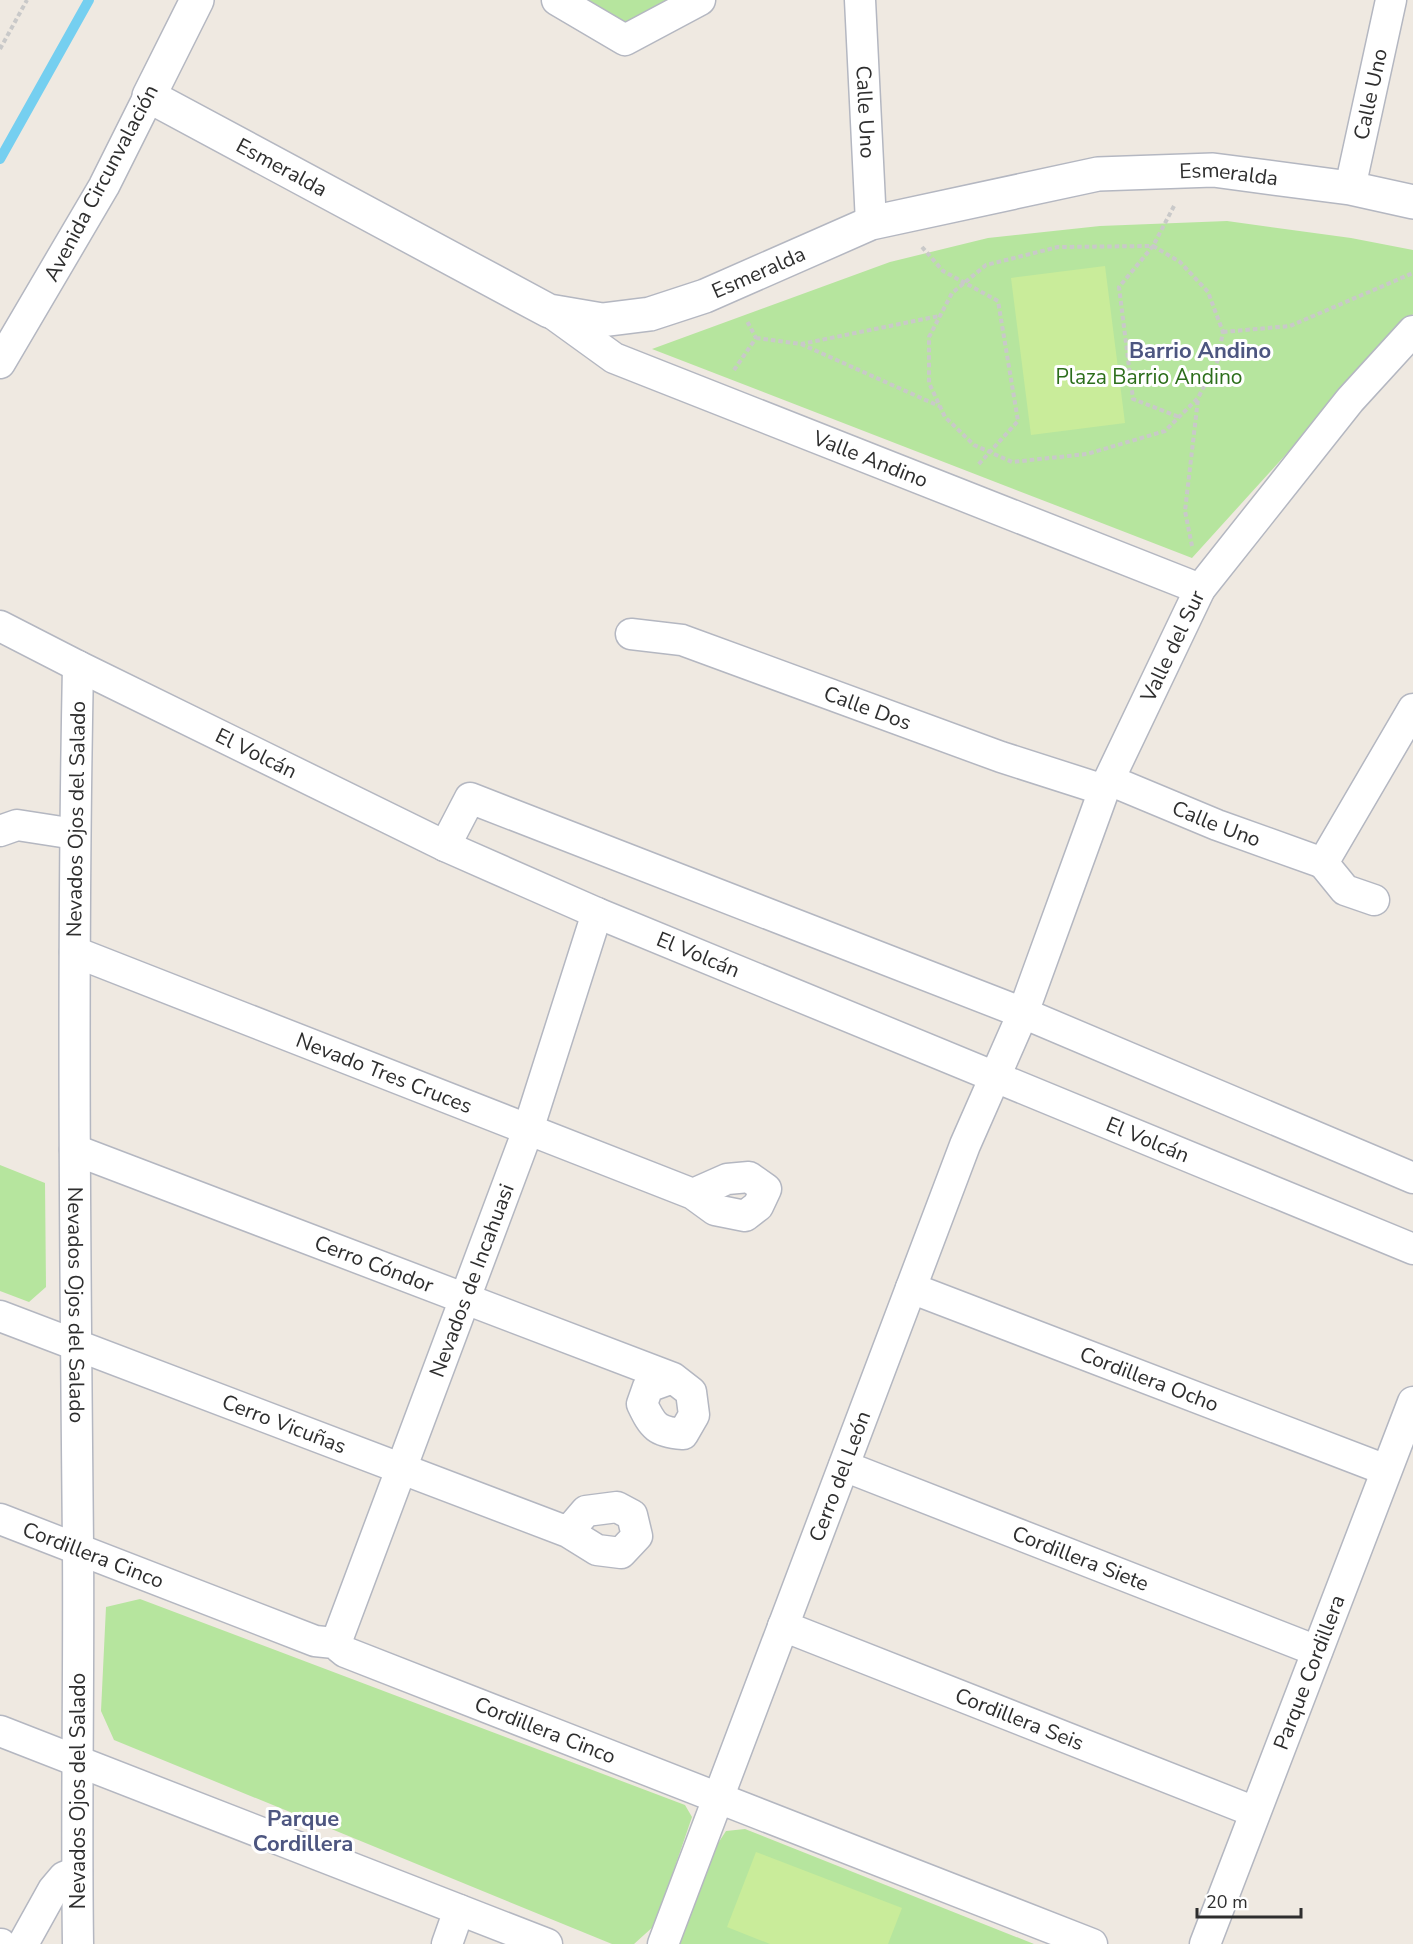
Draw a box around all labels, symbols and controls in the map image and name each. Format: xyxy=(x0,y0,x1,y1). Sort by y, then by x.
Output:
street label: Calle Uno xyxy=(1347,46,1394,143)
street label: Calle Uno xyxy=(849,65,882,159)
street label: Avenida Circunvalación xyxy=(37,80,165,286)
street label: Esmeralda xyxy=(231,131,332,203)
street label: Esmeralda xyxy=(1179,156,1280,192)
street label: Esmeralda xyxy=(707,240,810,305)
district label: Barrio Andino xyxy=(1129,336,1271,366)
park label: Plaza Barrio Andino xyxy=(1055,363,1243,391)
street label: Valle Andino xyxy=(808,423,932,494)
street label: Valle del Sur xyxy=(1134,585,1212,708)
street label: Calle Dos xyxy=(820,679,915,737)
street label: Nevados Ojos del Salado xyxy=(60,701,92,937)
street label: El Volcán xyxy=(211,721,302,785)
street label: Calle Uno xyxy=(1168,794,1264,853)
street label: El Volcán xyxy=(652,925,744,984)
street label: Nevado Tres Cruces xyxy=(292,1026,476,1120)
street label: El Volcán xyxy=(1102,1110,1193,1169)
street label: Nevados de Incahuasi xyxy=(423,1180,521,1381)
street label: Nevados Ojos del Salado xyxy=(61,1187,91,1423)
street label: Cerro Cóndor xyxy=(311,1229,438,1300)
street label: Cordillera Ocho xyxy=(1076,1340,1223,1419)
street label: Cerro Vicuñas xyxy=(218,1388,350,1460)
street label: Cerro del León xyxy=(802,1407,877,1546)
street label: Cordillera Cinco xyxy=(19,1515,168,1595)
street label: Cordillera Siete xyxy=(1008,1519,1153,1598)
street label: Parque Cordillera xyxy=(1267,1591,1352,1754)
street label: Nevados Ojos del Salado xyxy=(64,1673,92,1909)
street label: Cordillera Seis xyxy=(951,1681,1088,1757)
street label: Cordillera Cinco xyxy=(471,1690,620,1770)
district label: Parque Cordillera xyxy=(253,1804,353,1859)
scale bar xyxy=(1197,1881,1300,1919)
text: 20 m xyxy=(1206,1890,1248,1914)

